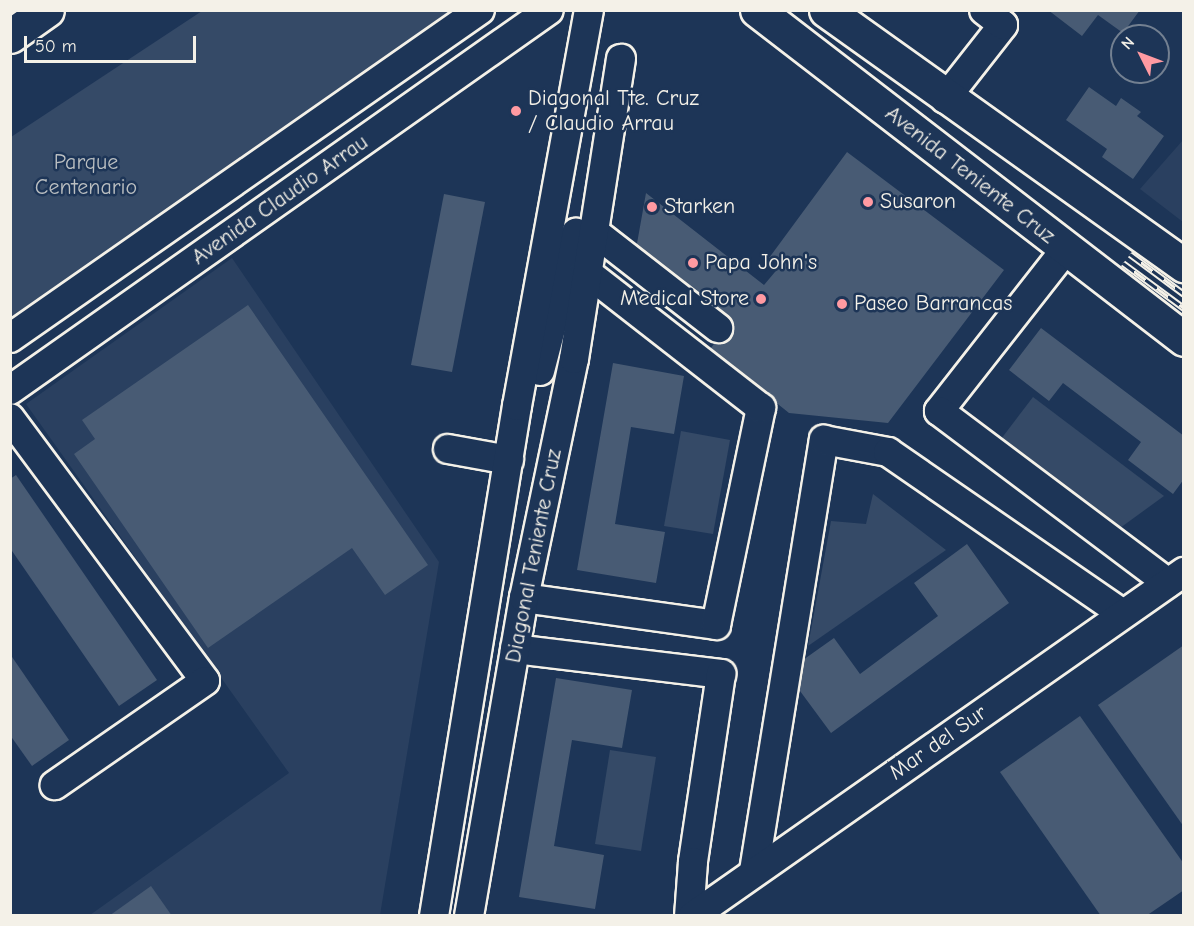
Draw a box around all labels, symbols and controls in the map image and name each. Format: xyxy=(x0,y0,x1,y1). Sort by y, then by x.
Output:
scale bar xyxy=(27,24,200,62)
north arrow xyxy=(1110,24,1170,84)
text: N xyxy=(1118,33,1138,53)
text: 50 m xyxy=(35,36,77,57)
place label: Diagonal Tte. Cruz / Claudio Arrau xyxy=(528,85,699,136)
street label: Avenida Teniente Cruz xyxy=(880,100,1060,250)
marker: Diagonal Tte. Cruz / Claudio Arrau xyxy=(509,104,523,118)
street label: Avenida Claudio Arrau xyxy=(187,129,373,271)
park label: Parque Centenario xyxy=(35,149,137,200)
place label: Susaron xyxy=(880,189,956,215)
place label: Starken xyxy=(664,194,735,220)
marker: Susaron xyxy=(861,195,875,209)
marker: Starken xyxy=(645,200,659,214)
place label: Papa John's xyxy=(705,250,817,276)
marker: Papa John's xyxy=(686,256,700,270)
place label: Medical Store xyxy=(620,286,749,312)
place label: Paseo Barrancas xyxy=(854,291,1013,317)
marker: Medical Store xyxy=(754,292,768,306)
marker: Paseo Barrancas xyxy=(835,297,849,311)
street label: Diagonal Teniente Cruz xyxy=(500,447,568,665)
street label: Mar del Sur xyxy=(884,700,992,786)

